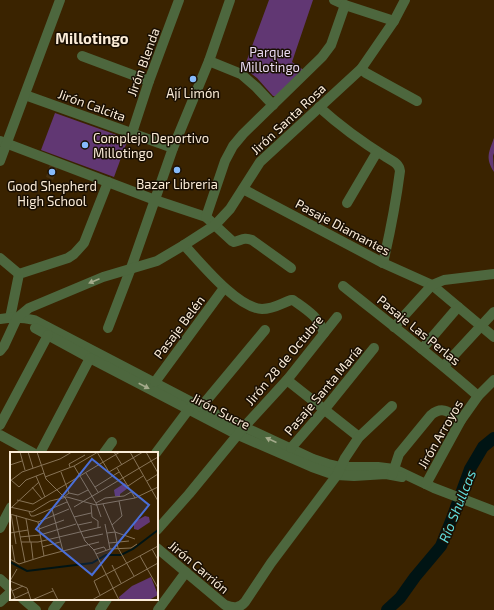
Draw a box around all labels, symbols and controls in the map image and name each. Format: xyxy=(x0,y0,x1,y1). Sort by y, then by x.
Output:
street label: Jirón Blenda xyxy=(123,26,163,98)
district label: Millotingo xyxy=(55,29,129,47)
park label: Parque Millotingo xyxy=(240,44,300,75)
marker: Ají Limón xyxy=(188,74,198,84)
street label: Jirón Santa Rosa xyxy=(247,80,329,158)
street label: Jirón Calcita xyxy=(56,85,128,125)
place label: Ají Limón xyxy=(166,85,220,101)
place label: Complejo Deportivo Millotingo xyxy=(93,130,209,161)
marker: Complejo Deportivo Millotingo xyxy=(80,140,90,150)
marker: Bazar Libreria xyxy=(172,165,182,175)
marker: Good Shepherd High School xyxy=(47,167,57,177)
place label: Bazar Libreria xyxy=(136,176,218,192)
place label: Good Shepherd High School xyxy=(7,178,97,209)
street label: Pasaje Diamantes xyxy=(293,195,393,259)
one-way arrow xyxy=(88,278,100,284)
street label: Pasaje Belén xyxy=(150,292,208,362)
street label: Pasaje Las Perlas xyxy=(374,292,464,368)
street label: Jirón 28 de Octubre xyxy=(242,312,326,408)
street label: Pasaje Santa María xyxy=(281,342,365,438)
one-way arrow xyxy=(138,383,150,389)
street label: Jirón Sucre xyxy=(189,389,253,433)
street label: Jirón Arroyos xyxy=(414,397,466,471)
one-way arrow xyxy=(264,436,276,442)
inset map xyxy=(10,452,158,600)
water label: Río Shullcas xyxy=(435,467,479,545)
street label: Jirón Carrión xyxy=(166,537,232,597)

